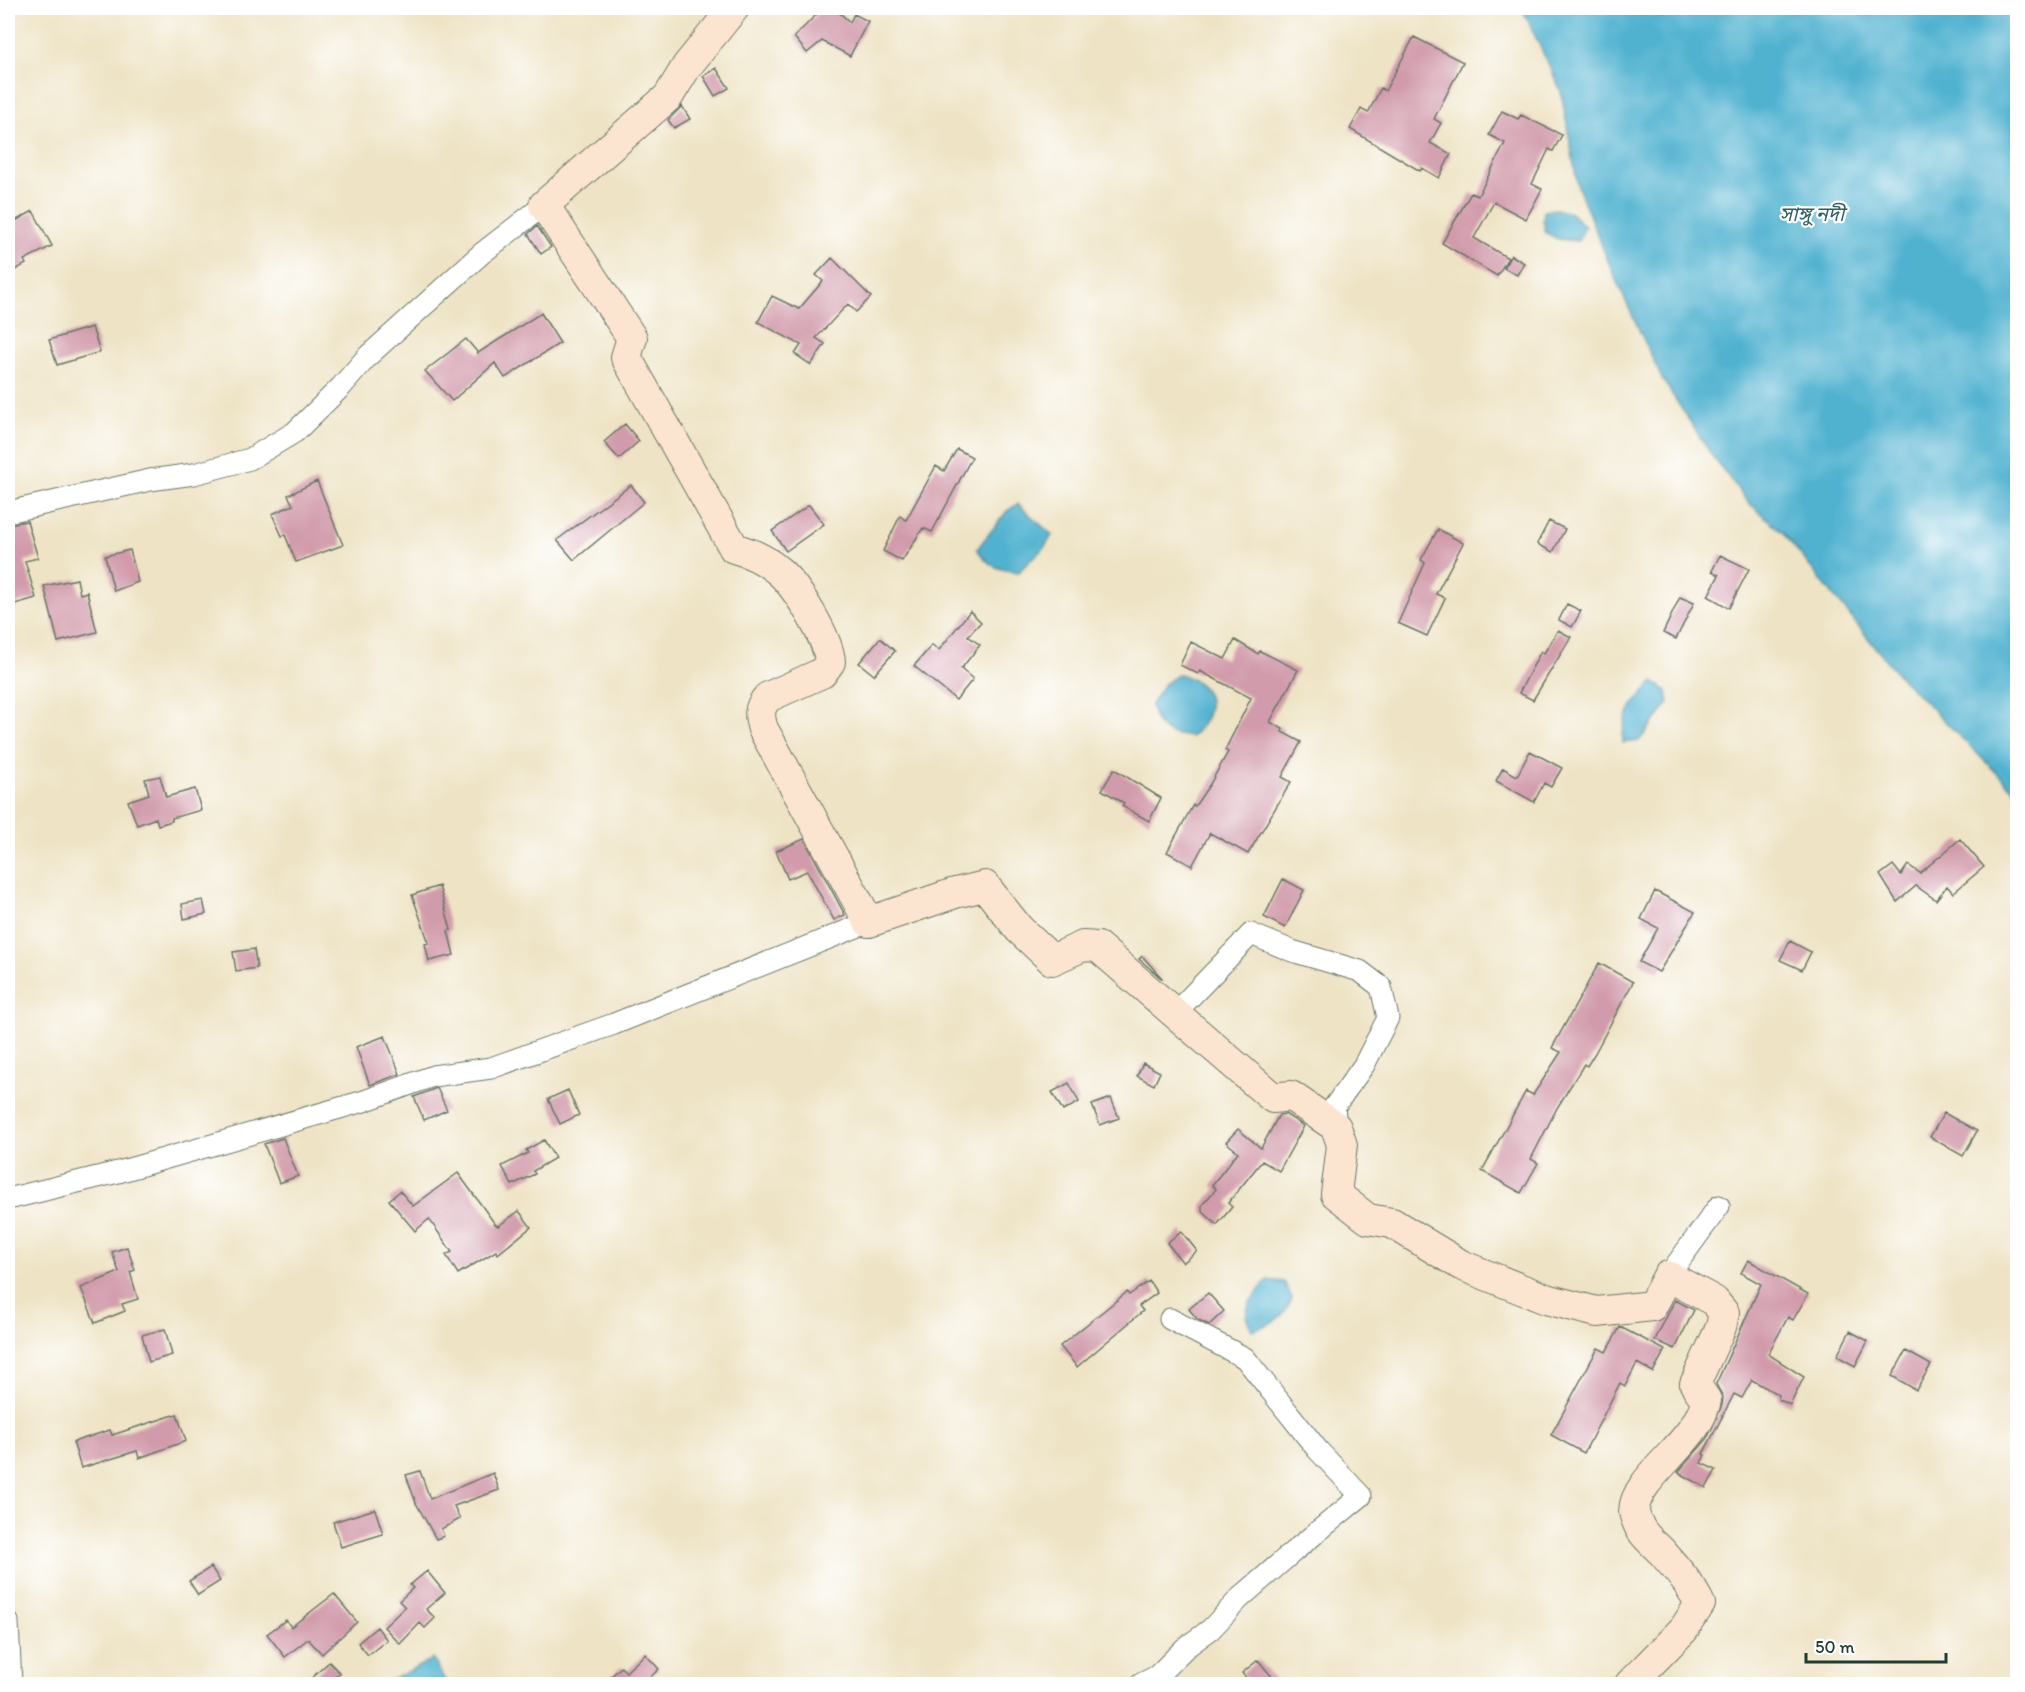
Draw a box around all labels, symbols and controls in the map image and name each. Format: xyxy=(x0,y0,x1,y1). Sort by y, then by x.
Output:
water label: সাঙ্গু নদী xyxy=(1780,202,1848,226)
scale bar xyxy=(1806,1626,1946,1664)
text: 50 m xyxy=(1815,1636,1855,1658)

